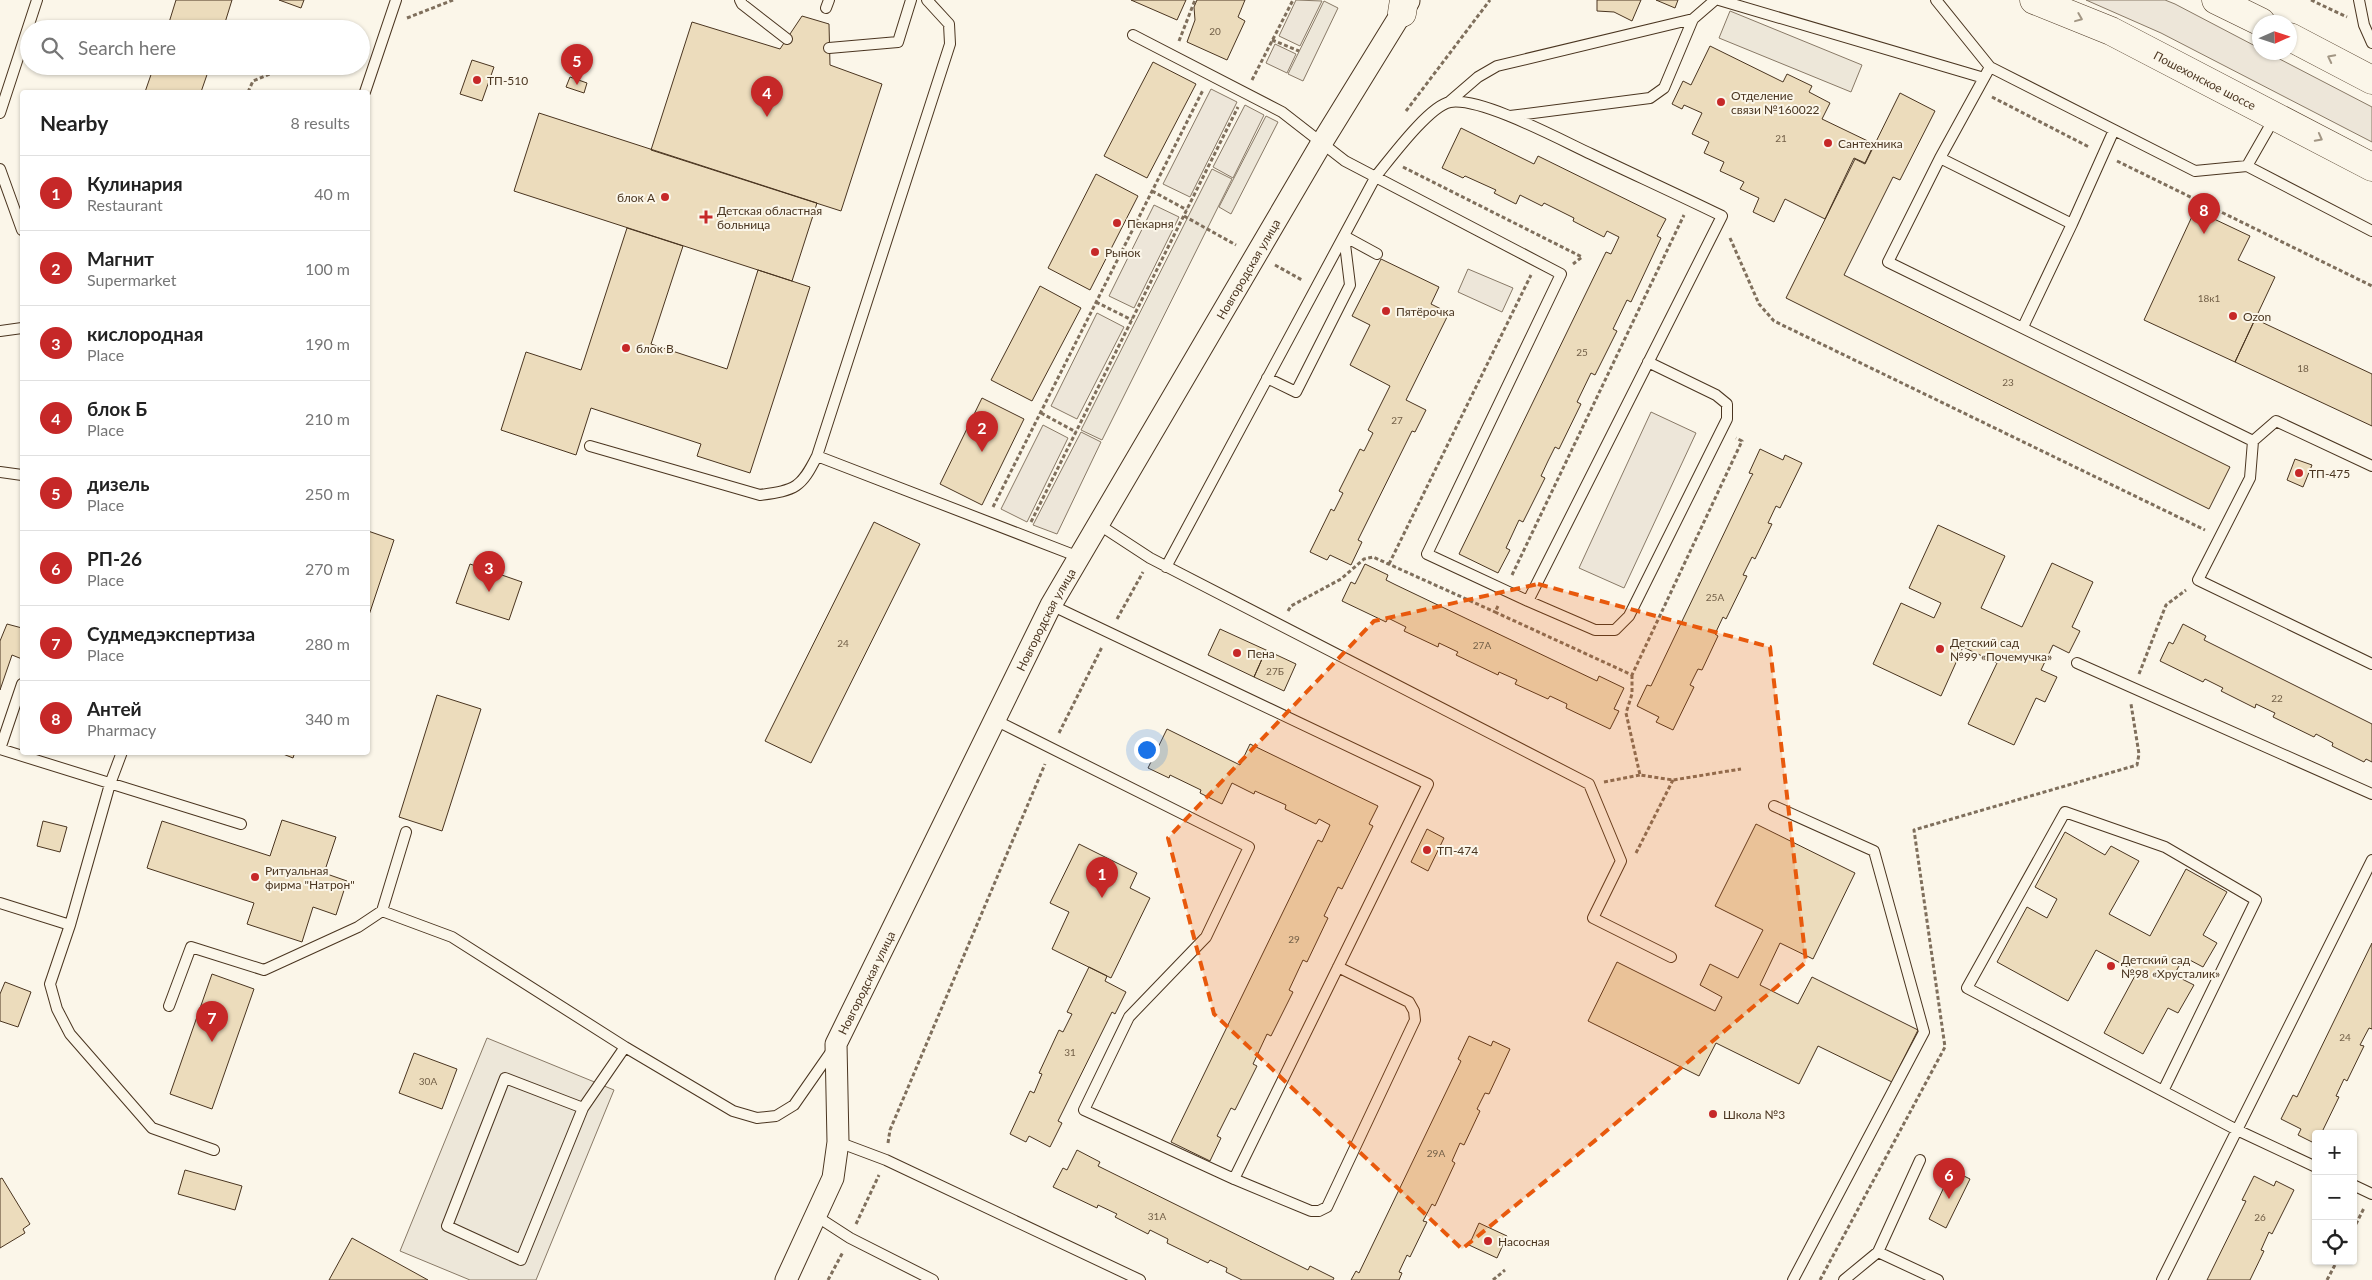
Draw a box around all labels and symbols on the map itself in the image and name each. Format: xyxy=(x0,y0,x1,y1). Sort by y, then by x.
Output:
one-way arrow xyxy=(2074,12,2083,22)
north arrow xyxy=(2252,15,2297,60)
house number: 20 xyxy=(1209,25,1221,37)
pin: 5 xyxy=(561,44,593,85)
street label: Пошехонское шоссе xyxy=(2151,47,2259,113)
one-way arrow xyxy=(2327,54,2336,64)
place label: ТП-510 xyxy=(487,73,528,88)
marker: ТП-510 xyxy=(471,74,483,86)
pin: 4 xyxy=(751,76,783,117)
place label: Отделение связи №160022 xyxy=(1731,88,1820,117)
marker: Отделение связи №160022 xyxy=(1715,96,1727,108)
house number: 21 xyxy=(1775,132,1787,144)
one-way arrow xyxy=(2313,132,2322,142)
place label: Сантехника xyxy=(1838,136,1903,151)
marker: Сантехника xyxy=(1822,137,1834,149)
place label: блок А xyxy=(617,190,656,205)
marker: блок А xyxy=(659,191,671,203)
pin: 8 xyxy=(2188,193,2220,234)
place label: Детская областная больница xyxy=(717,203,822,232)
marker: Детская областная больница xyxy=(699,210,713,224)
place label: Пекарня xyxy=(1127,216,1174,231)
street label: Новгородская улица xyxy=(1213,216,1283,322)
marker: Пекарня xyxy=(1111,217,1123,229)
place label: Рынок xyxy=(1105,245,1141,260)
marker: Рынок xyxy=(1089,246,1101,258)
house number: 18к1 xyxy=(2198,292,2220,304)
place label: Пятёрочка xyxy=(1396,304,1455,319)
marker: Пятёрочка xyxy=(1380,305,1392,317)
place label: Ozon xyxy=(2243,309,2271,324)
marker: Ozon xyxy=(2227,310,2239,322)
place label: блок В xyxy=(636,341,674,356)
marker: блок В xyxy=(620,342,632,354)
house number: 25 xyxy=(1576,346,1588,358)
house number: 18 xyxy=(2297,362,2309,374)
house number: 23 xyxy=(2002,376,2014,388)
pin: 2 xyxy=(966,411,998,452)
house number: 27 xyxy=(1391,414,1403,426)
place label: ТП-475 xyxy=(2309,466,2350,481)
marker: ТП-475 xyxy=(2293,467,2305,479)
pin: 3 xyxy=(473,551,505,592)
street label: Новгородская улица xyxy=(1012,566,1078,673)
house number: 25А xyxy=(1706,591,1724,603)
place label: Детский сад №99 «Почемучка» xyxy=(1950,635,2052,664)
house number: 24 xyxy=(837,637,849,649)
house number: 27А xyxy=(1473,639,1491,651)
marker: Детский сад №99 «Почемучка» xyxy=(1934,643,1946,655)
place label: Пена xyxy=(1247,646,1275,661)
marker: Пена xyxy=(1231,647,1243,659)
house number: 27Б xyxy=(1266,665,1284,677)
house number: 22 xyxy=(2271,692,2283,704)
your location xyxy=(1134,737,1160,763)
place label: ТП-474 xyxy=(1437,843,1478,858)
marker: ТП-474 xyxy=(1421,844,1433,856)
pin: 1 xyxy=(1086,857,1118,898)
place label: Ритуальная фирма "Натрон" xyxy=(265,863,355,892)
marker: Ритуальная фирма "Натрон" xyxy=(249,871,261,883)
street label: Новгородская улица xyxy=(834,928,898,1037)
house number: 29 xyxy=(1288,933,1300,945)
place label: Детский сад №98 «Хрусталик» xyxy=(2121,952,2220,981)
marker: Детский сад №98 «Хрусталик» xyxy=(2105,960,2117,972)
pin: 7 xyxy=(196,1001,228,1042)
house number: 24 xyxy=(2339,1031,2351,1043)
house number: 31 xyxy=(1064,1046,1076,1058)
house number: 30А xyxy=(419,1075,437,1087)
place label: Школа №3 xyxy=(1723,1107,1785,1122)
marker: Школа №3 xyxy=(1707,1108,1719,1120)
house number: 29А xyxy=(1427,1147,1445,1159)
pin: 6 xyxy=(1933,1158,1965,1199)
house number: 31А xyxy=(1148,1210,1166,1222)
house number: 26 xyxy=(2254,1211,2266,1223)
place label: Насосная xyxy=(1498,1234,1550,1249)
marker: Насосная xyxy=(1482,1235,1494,1247)

